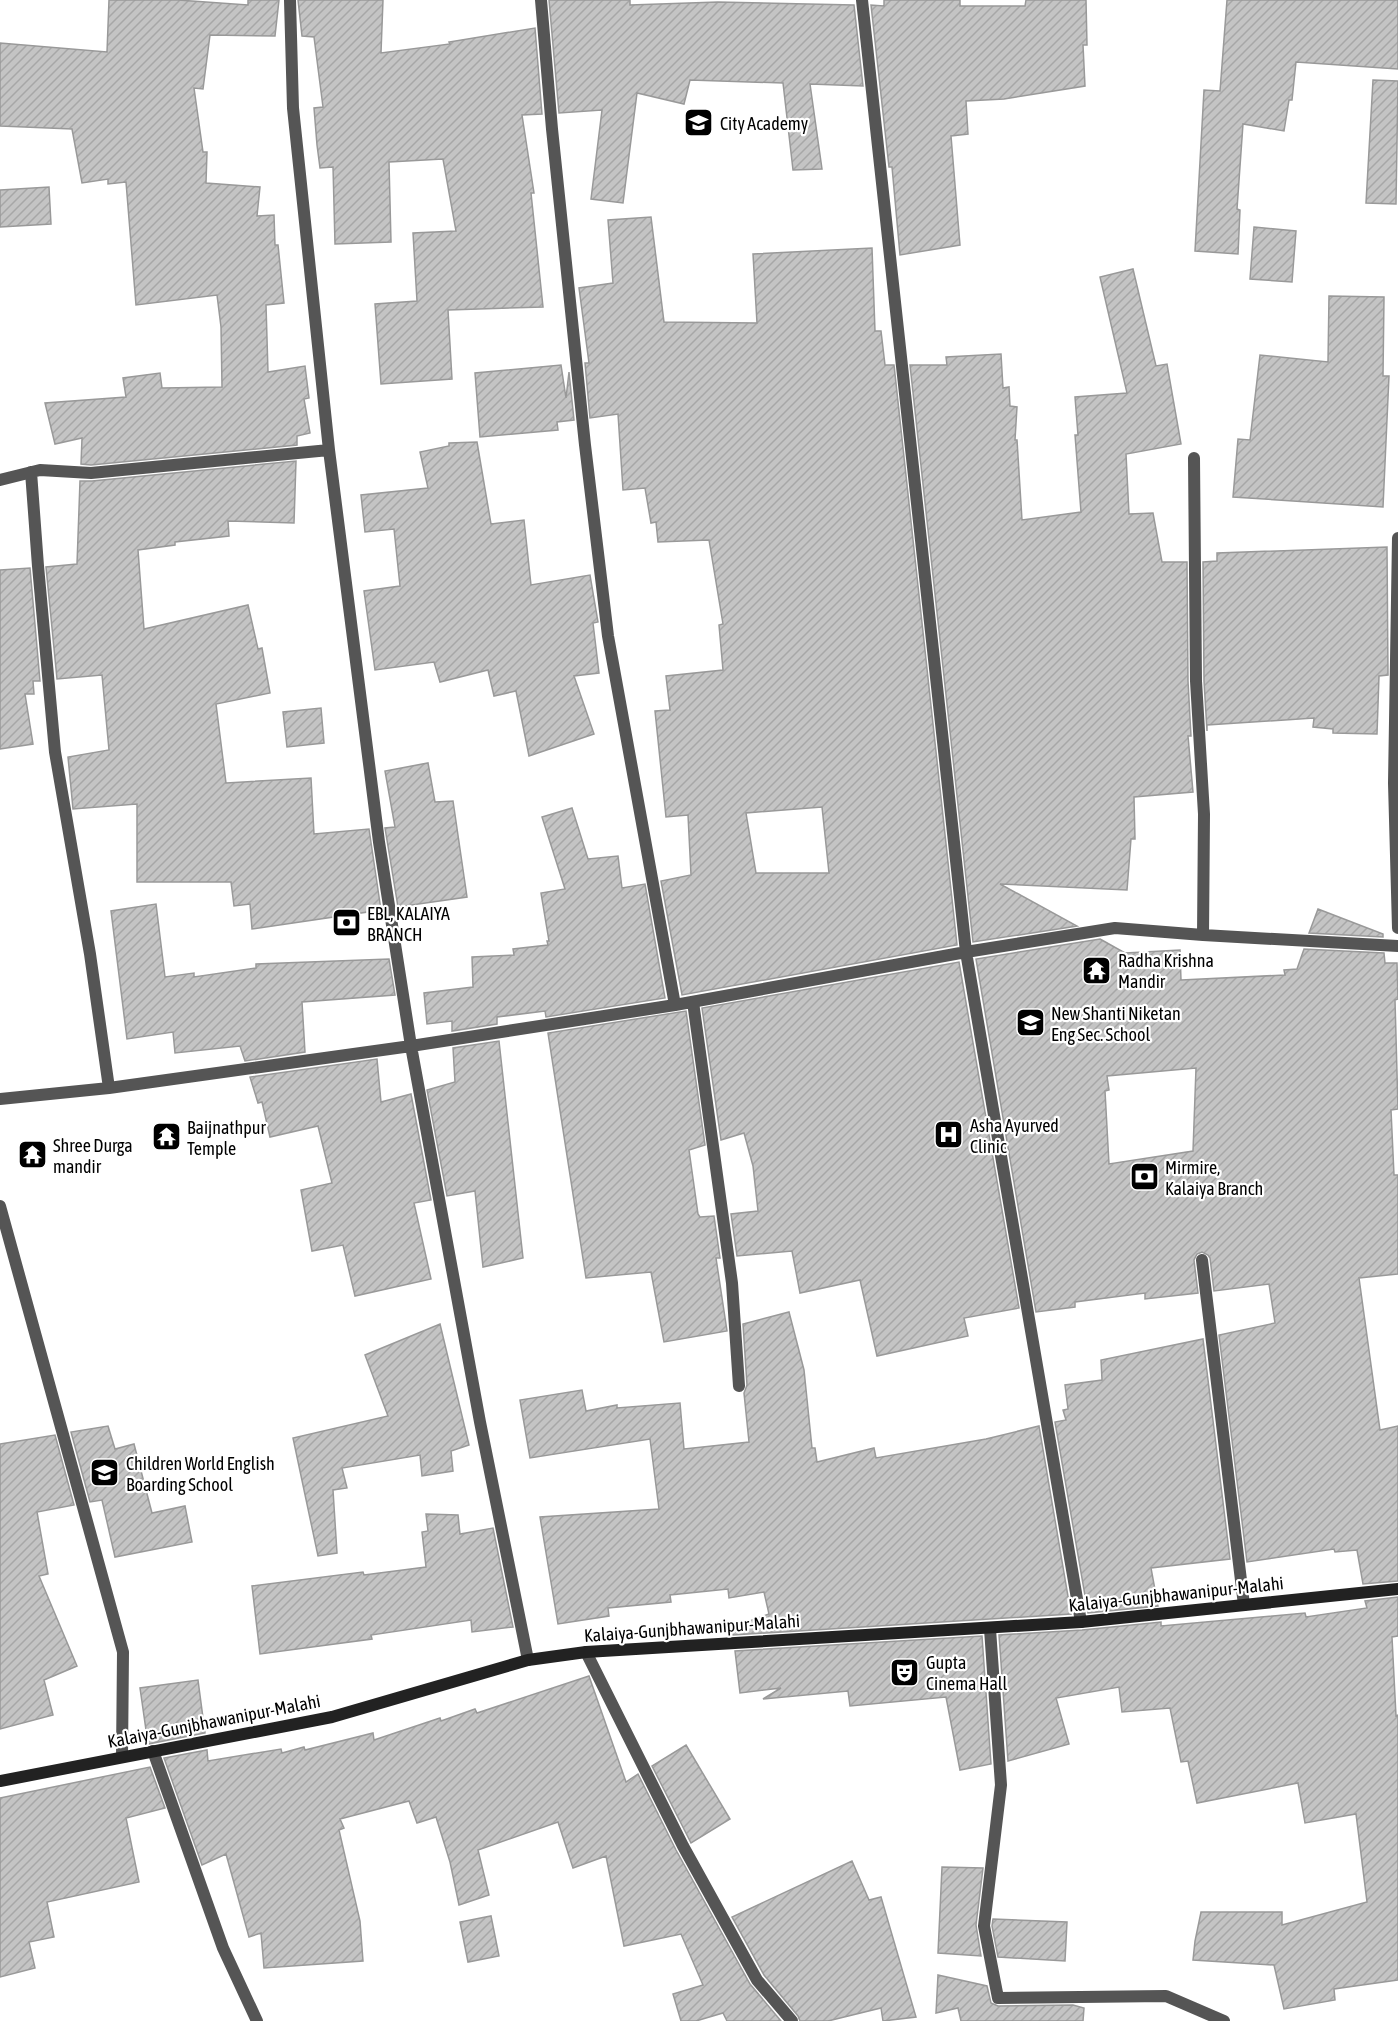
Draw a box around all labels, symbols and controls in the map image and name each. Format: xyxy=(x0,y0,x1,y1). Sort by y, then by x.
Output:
school or university icon: City Academy xyxy=(683,107,715,139)
place label: City Academy xyxy=(720,113,808,134)
place label: EBL, KALAIYA BRANCH xyxy=(367,903,450,945)
bank icon: EBL, KALAIYA BRANCH xyxy=(330,907,362,939)
place label: Radha Krishna Mandir xyxy=(1118,950,1214,992)
temple icon: Radha Krishna Mandir xyxy=(1081,954,1113,986)
place label: New Shanti Niketan Eng Sec. School xyxy=(1051,1003,1181,1045)
school or university icon: New Shanti Niketan Eng Sec. School xyxy=(1014,1007,1046,1039)
place label: Asha Ayurved Clinic xyxy=(970,1115,1059,1157)
place label: Baijnathpur Temple xyxy=(187,1117,266,1159)
hospital icon: Asha Ayurved Clinic xyxy=(933,1119,965,1151)
temple icon: Baijnathpur Temple xyxy=(150,1121,182,1153)
place label: Shree Durga mandir xyxy=(53,1135,133,1177)
temple icon: Shree Durga mandir xyxy=(16,1139,48,1171)
place label: Mirmire, Kalaiya Branch xyxy=(1165,1157,1263,1199)
bank icon: Mirmire, Kalaiya Branch xyxy=(1128,1161,1160,1193)
place label: Children World English Boarding School xyxy=(126,1453,275,1495)
school or university icon: Children World English Boarding School xyxy=(89,1457,121,1489)
street label: Kalaiya-Gunjbhawanipur-Malahi xyxy=(1067,1572,1285,1616)
street label: Kalaiya-Gunjbhawanipur-Malahi xyxy=(583,1610,801,1646)
place label: Gupta Cinema Hall xyxy=(926,1652,1008,1694)
theatre icon: Gupta Cinema Hall xyxy=(889,1656,921,1688)
street label: Kalaiya-Gunjbhawanipur-Malahi xyxy=(106,1690,322,1752)

